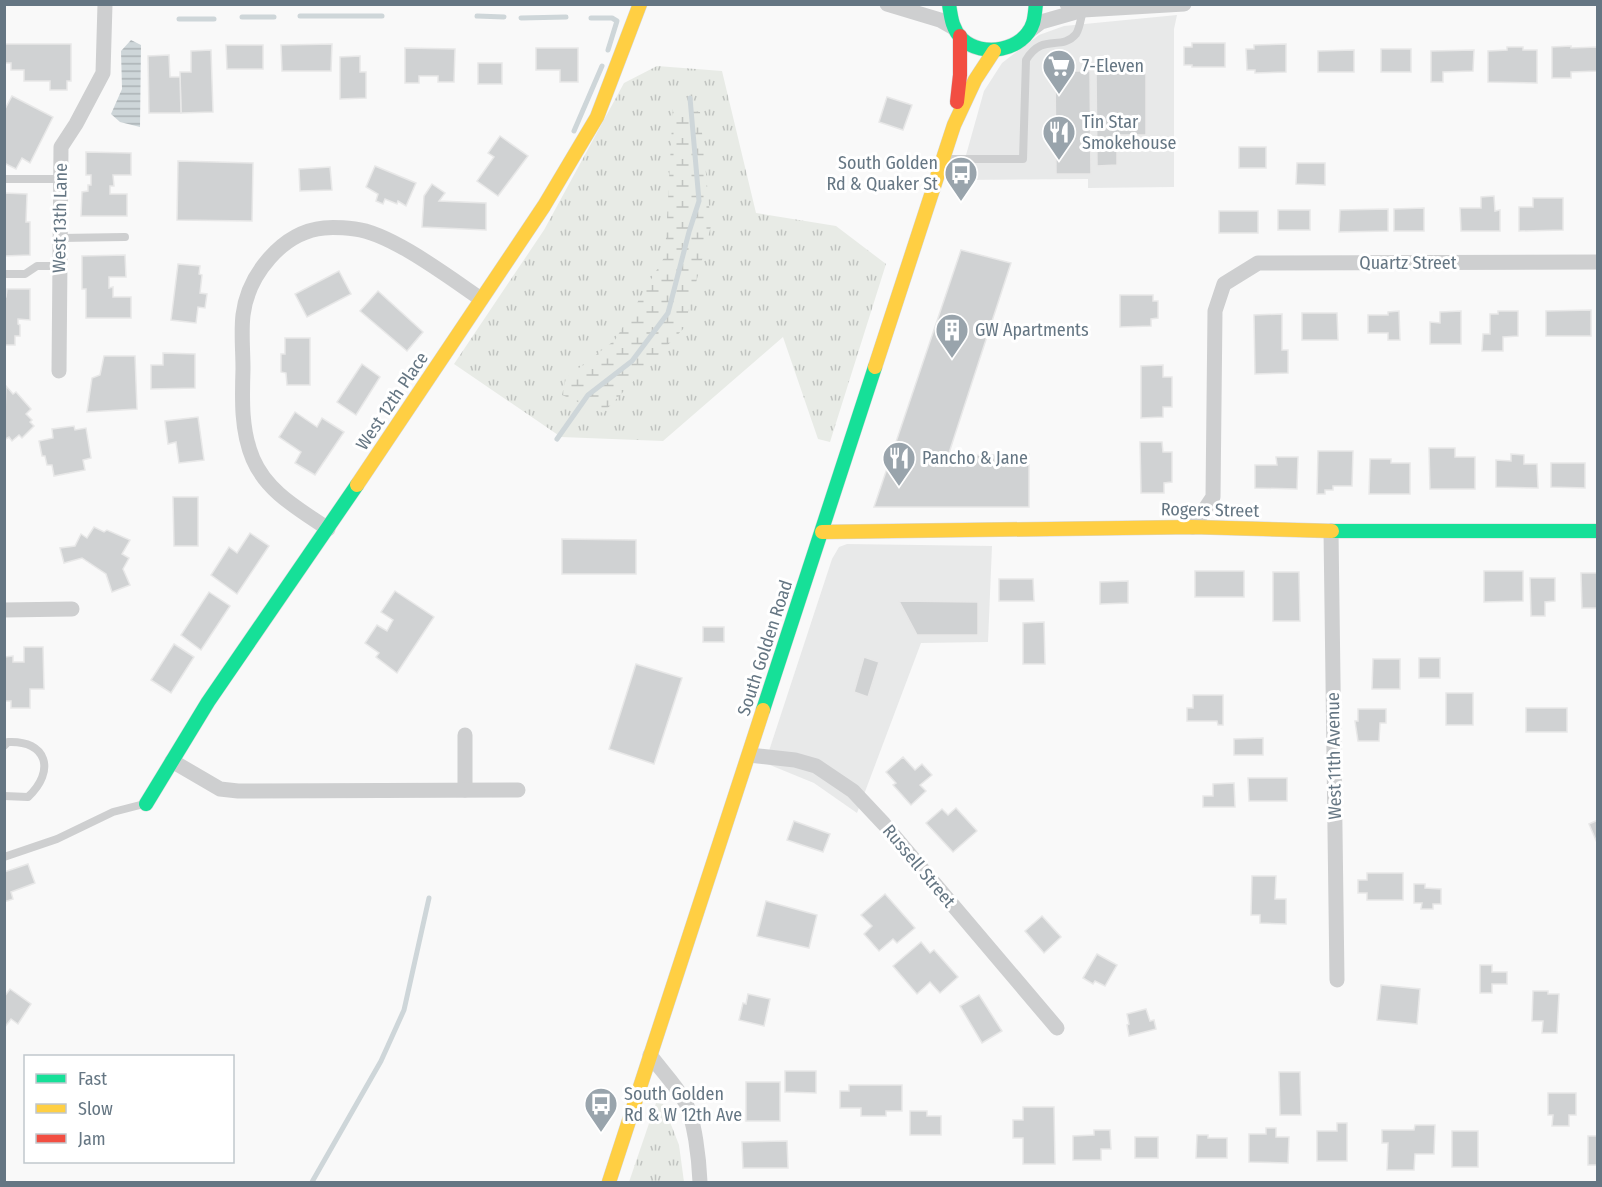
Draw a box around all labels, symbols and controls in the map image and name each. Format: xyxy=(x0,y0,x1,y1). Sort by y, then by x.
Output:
supermarket icon: 7-Eleven xyxy=(1041,48,1077,95)
place label: 7-Eleven xyxy=(1082,55,1144,77)
place label: Tin Star Smokehouse xyxy=(1082,111,1176,154)
restaurant icon: Tin Star Smokehouse xyxy=(1041,114,1077,161)
place label: South Golden Rd & Quaker St xyxy=(826,152,938,195)
bus stop icon: South Golden Rd & Quaker St xyxy=(943,155,979,202)
street label: West 13th Lane xyxy=(48,163,72,273)
street label: Quartz Street xyxy=(1359,252,1457,274)
building icon: GW Apartments xyxy=(934,312,970,359)
place label: GW Apartments xyxy=(975,319,1089,341)
street label: West 12th Place xyxy=(351,348,433,454)
restaurant icon: Pancho & Jane xyxy=(881,440,917,487)
place label: Pancho & Jane xyxy=(922,447,1028,469)
street label: Rogers Street xyxy=(1161,498,1259,522)
street label: South Golden Road xyxy=(733,577,797,719)
street label: West 11th Avenue xyxy=(1322,692,1346,820)
street label: Russell Street xyxy=(878,820,960,912)
legend xyxy=(24,1055,234,1163)
text: Fast xyxy=(78,1068,107,1090)
place label: South Golden Rd & W 12th Ave xyxy=(624,1083,742,1126)
bus stop icon: South Golden Rd & W 12th Ave xyxy=(583,1086,619,1133)
text: Slow xyxy=(78,1098,113,1120)
text: Jam xyxy=(78,1128,106,1150)

